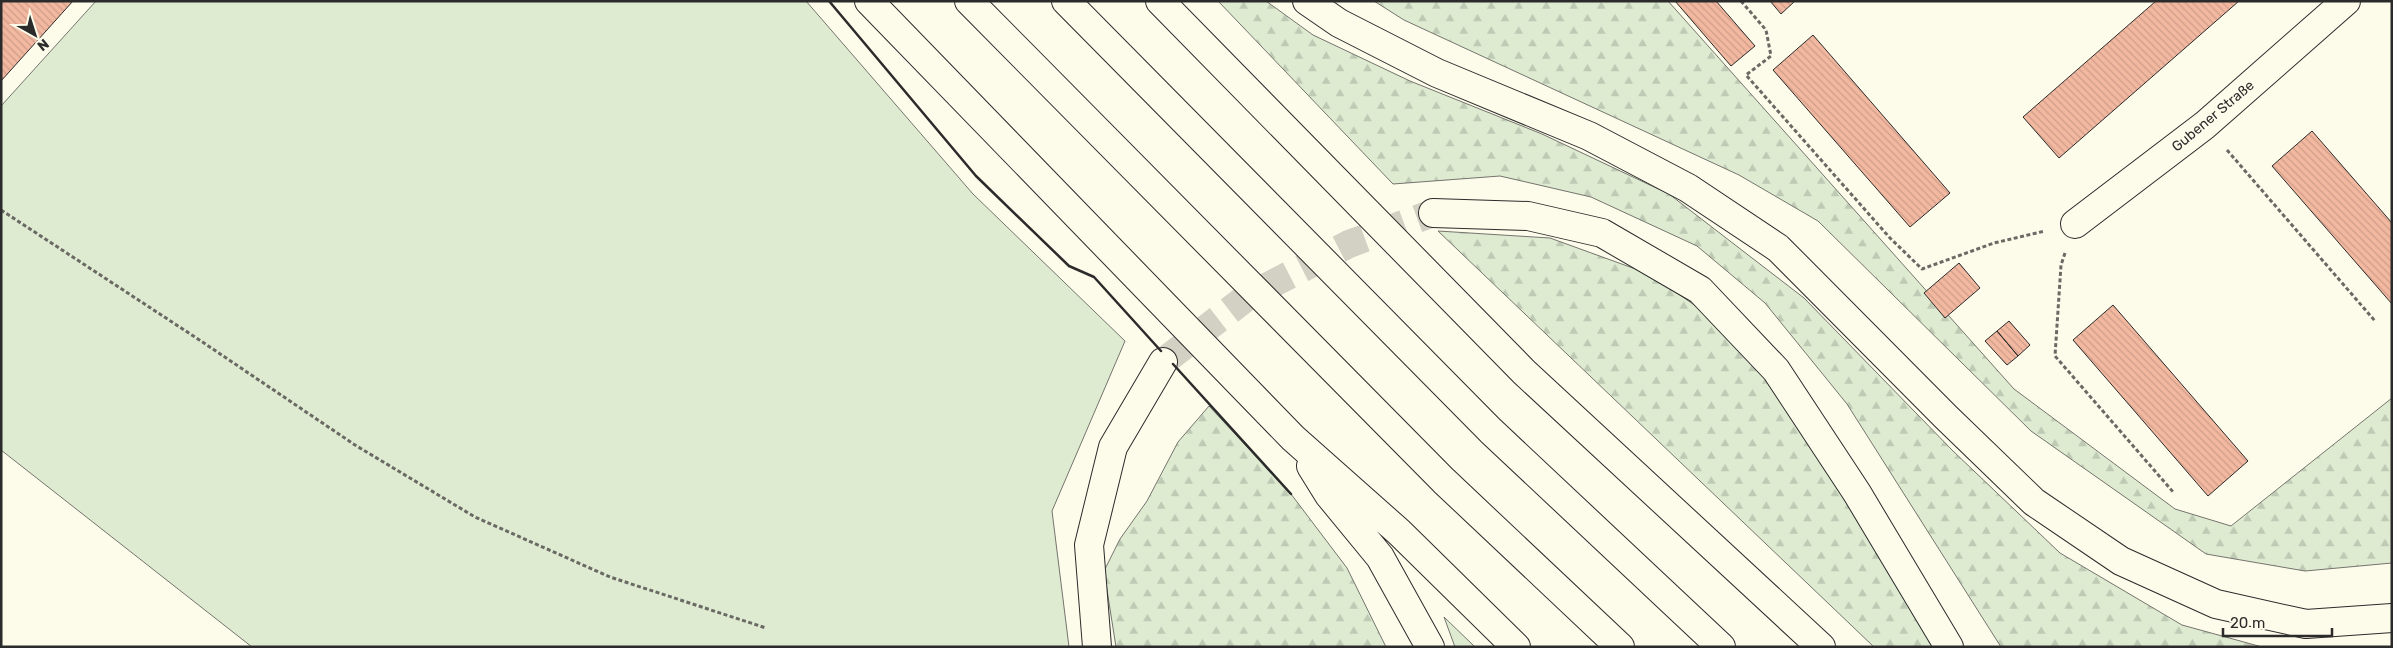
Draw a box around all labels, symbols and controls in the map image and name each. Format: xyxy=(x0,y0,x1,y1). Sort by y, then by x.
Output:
north arrow xyxy=(10,10,60,60)
text: N xyxy=(34,35,52,54)
street label: Gubener Straße xyxy=(2168,77,2258,155)
scale bar xyxy=(2223,606,2332,638)
text: 20 m xyxy=(2230,614,2265,632)

